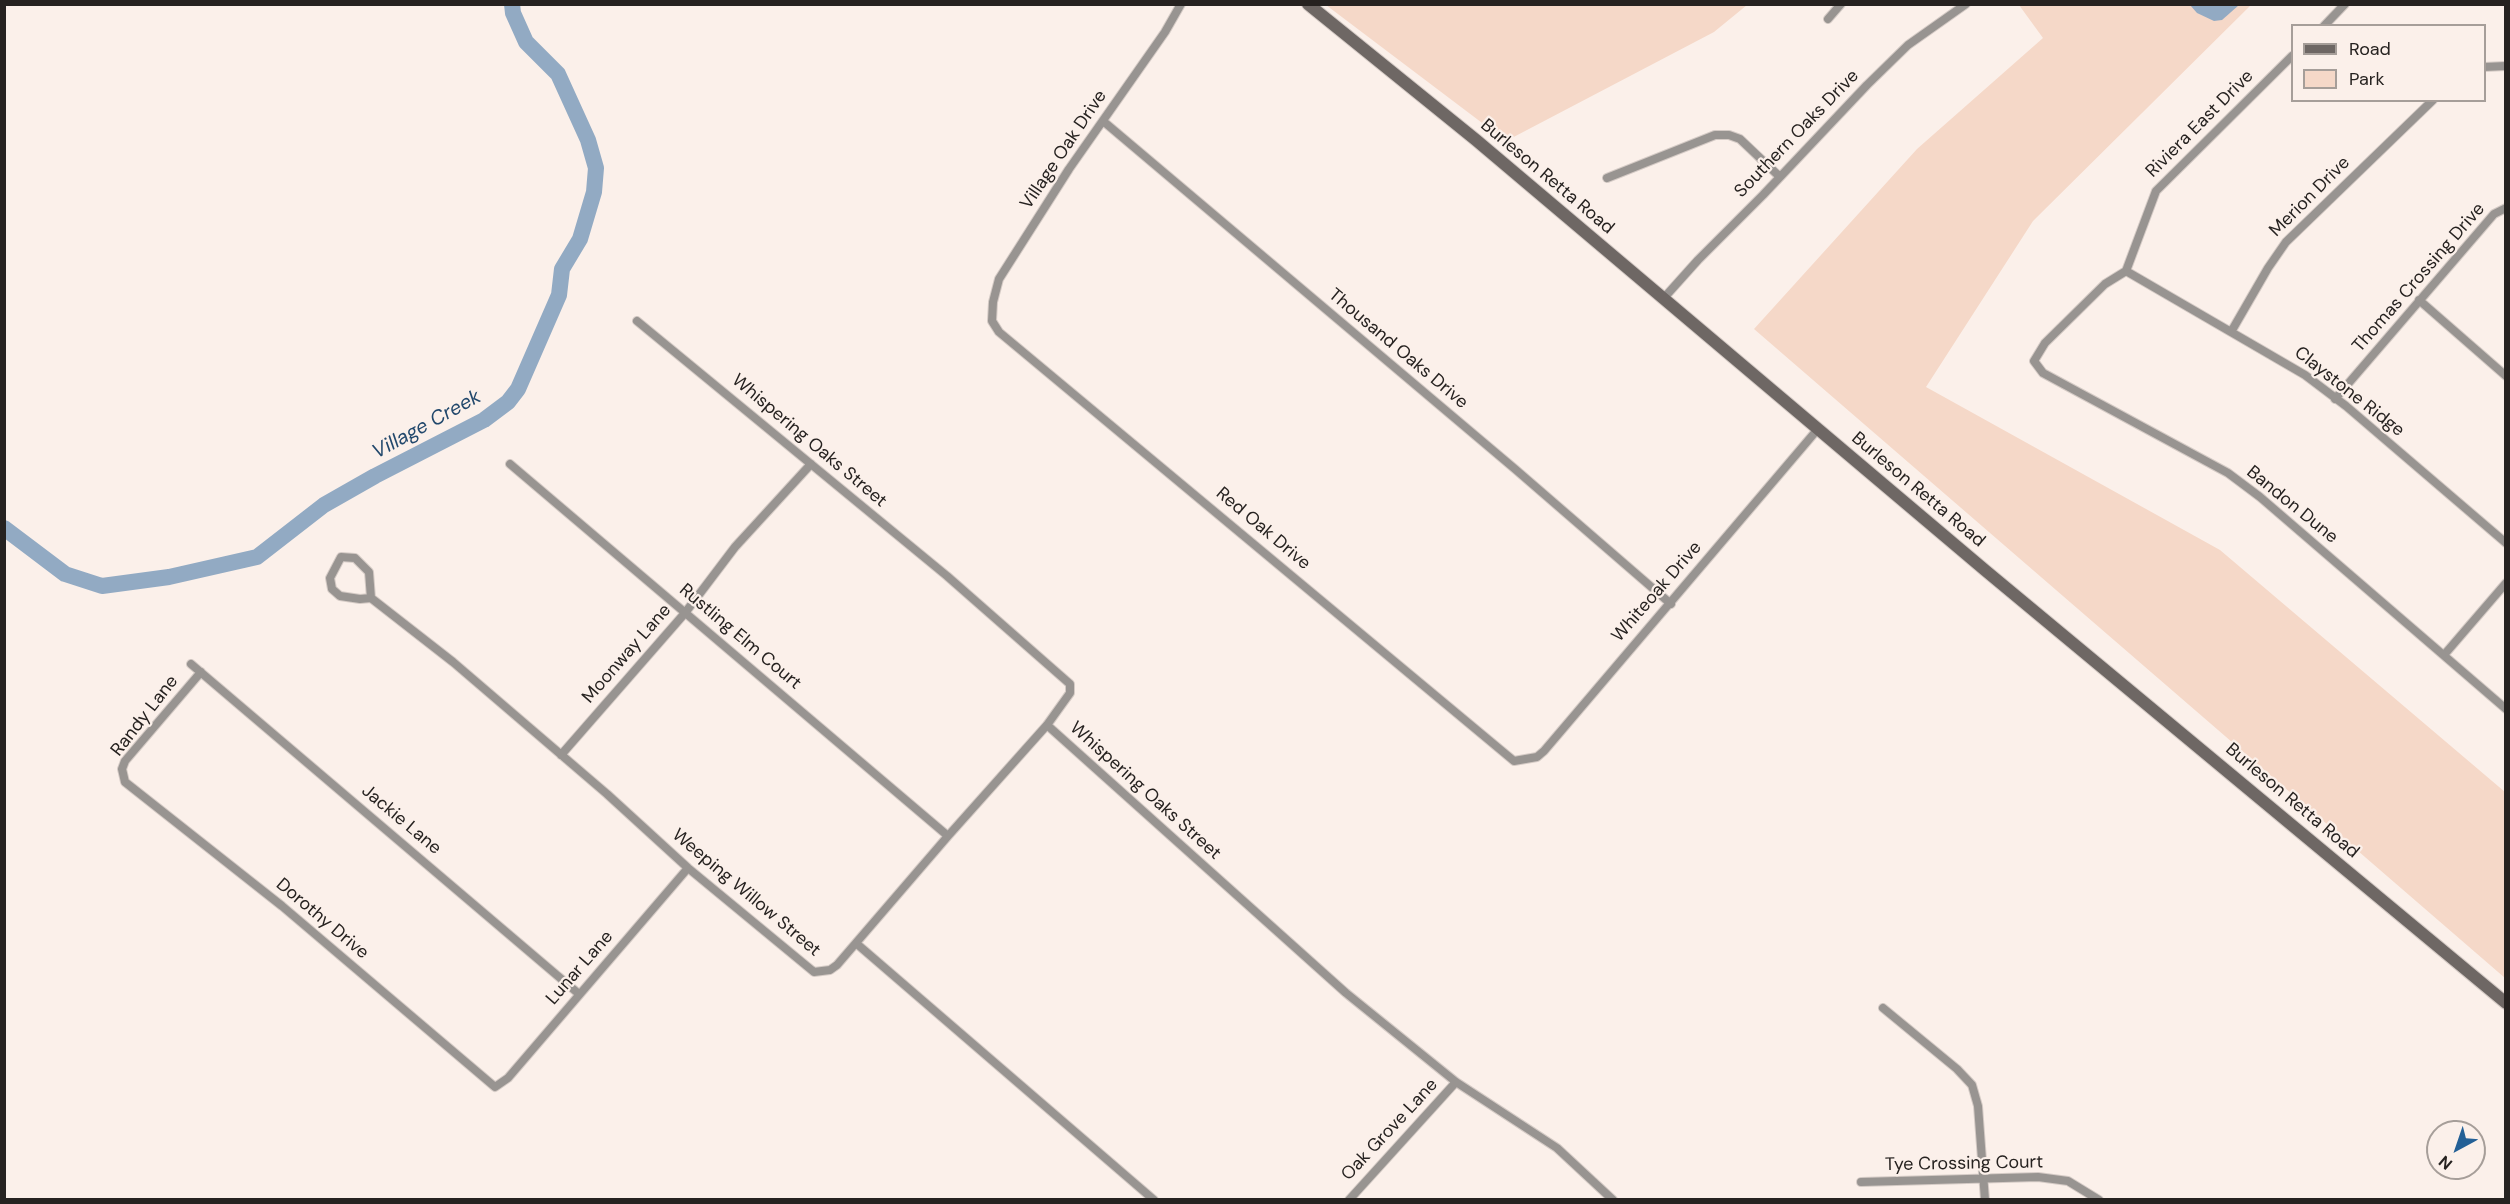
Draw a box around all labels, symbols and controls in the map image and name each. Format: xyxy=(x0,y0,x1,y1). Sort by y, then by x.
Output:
legend xyxy=(2291,24,2486,102)
text: Road xyxy=(2349,37,2391,61)
street label: Southern Oaks Drive xyxy=(1730,66,1864,202)
street label: Riviera East Drive xyxy=(2142,66,2258,182)
text: Park xyxy=(2349,67,2385,91)
street label: Village Oak Drive xyxy=(1016,86,1112,214)
street label: Burleson Retta Road xyxy=(1476,115,1618,239)
street label: Merion Drive xyxy=(2265,152,2355,242)
street label: Thomas Crossing Drive xyxy=(2348,199,2490,357)
street label: Thousand Oaks Drive xyxy=(1324,284,1472,414)
street label: Claystone Ridge xyxy=(2290,342,2408,442)
street label: Whispering Oaks Street xyxy=(727,370,891,512)
water label: Village Creek xyxy=(368,385,486,465)
street label: Burleson Retta Road xyxy=(1847,428,1989,552)
street label: Bandon Dune xyxy=(2242,462,2342,548)
street label: Red Oak Drive xyxy=(1211,483,1315,575)
street label: Whiteoak Drive xyxy=(1607,537,1707,647)
street label: Rustling Elm Court xyxy=(675,580,805,694)
street label: Moonway Lane xyxy=(578,600,676,708)
street label: Randy Lane xyxy=(107,671,183,761)
street label: Whispering Oaks Street xyxy=(1065,717,1225,865)
street label: Burleson Retta Road xyxy=(2221,739,2363,863)
street label: Jackie Lane xyxy=(357,780,445,860)
street label: Weeping Willow Street xyxy=(667,825,825,961)
street label: Dorothy Drive xyxy=(271,874,373,964)
street label: Lunar Lane xyxy=(542,926,618,1010)
street label: Oak Grove Lane xyxy=(1337,1074,1443,1186)
north arrow xyxy=(2426,1120,2486,1180)
text: N xyxy=(2434,1151,2457,1174)
street label: Tye Crossing Court xyxy=(1885,1152,2043,1176)

